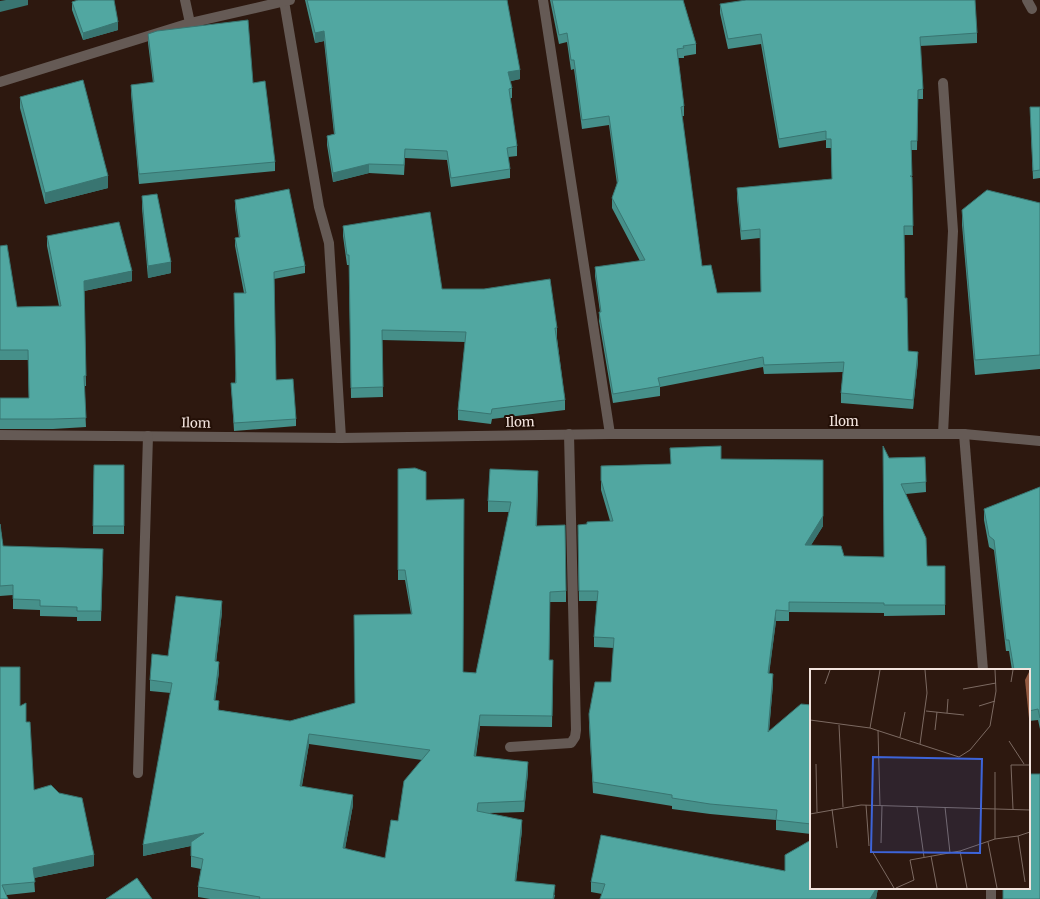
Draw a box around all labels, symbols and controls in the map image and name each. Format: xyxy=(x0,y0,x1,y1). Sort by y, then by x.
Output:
street label: Ilom xyxy=(505,413,535,431)
street label: Ilom xyxy=(829,413,859,430)
street label: Ilom xyxy=(181,414,211,432)
inset map xyxy=(810,669,1030,889)

